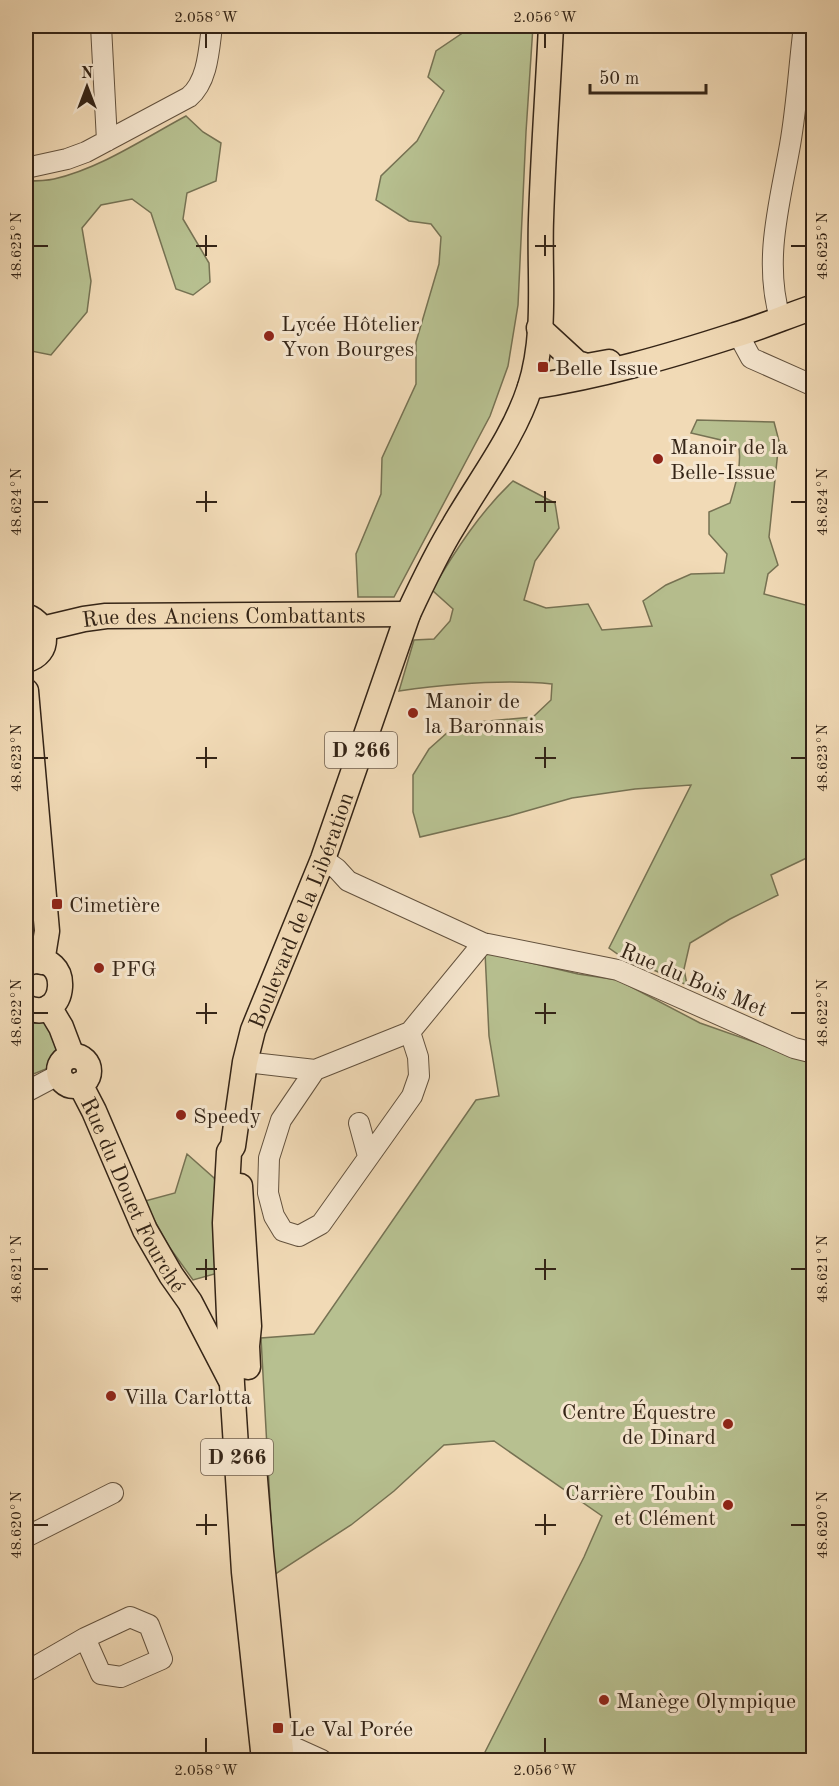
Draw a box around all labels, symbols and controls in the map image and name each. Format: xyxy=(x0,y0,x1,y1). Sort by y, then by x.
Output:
text: 2.058°W xyxy=(174,11,238,26)
text: 2.056°W xyxy=(513,11,577,26)
north arrow xyxy=(57,57,117,117)
scale bar xyxy=(590,57,706,95)
text: N xyxy=(81,66,94,82)
text: 50 m xyxy=(599,70,639,88)
text: 48.625°N xyxy=(10,212,25,280)
text: 48.625°N xyxy=(816,212,831,280)
place label: Lycée Hôtelier Yvon Bourges xyxy=(281,314,419,361)
marker: Lycée Hôtelier Yvon Bourges xyxy=(262,329,276,343)
place label: Belle Issue xyxy=(555,358,658,380)
marker: Belle Issue xyxy=(536,360,550,374)
place label: Manoir de la Belle-Issue xyxy=(670,437,788,484)
marker: Manoir de la Belle-Issue xyxy=(651,452,665,466)
text: 48.624°N xyxy=(10,468,25,536)
text: 48.624°N xyxy=(816,468,831,536)
street label: Rue des Anciens Combattants xyxy=(81,605,366,632)
place label: Manoir de la Baronnais xyxy=(425,691,544,738)
marker: Manoir de la Baronnais xyxy=(406,706,420,720)
text: 48.623°N xyxy=(10,724,25,792)
text: 48.623°N xyxy=(816,724,831,792)
road number: D 266 xyxy=(325,732,397,768)
street label: Boulevard de la Libération xyxy=(246,790,358,1032)
place label: Cimetière xyxy=(69,895,160,917)
marker: Cimetière xyxy=(50,897,64,911)
street label: Rue du Bois Met xyxy=(617,940,770,1022)
place label: PFG xyxy=(111,959,157,981)
marker: PFG xyxy=(92,961,106,975)
text: 48.622°N xyxy=(10,979,25,1047)
text: 48.622°N xyxy=(816,979,831,1047)
street label: Rue du Douet Fourché xyxy=(76,1094,189,1297)
place label: Speedy xyxy=(193,1106,262,1128)
marker: Speedy xyxy=(174,1108,188,1122)
text: 48.621°N xyxy=(10,1235,25,1303)
text: 48.621°N xyxy=(816,1235,831,1303)
place label: Villa Carlotta xyxy=(123,1387,252,1409)
marker: Villa Carlotta xyxy=(104,1389,118,1403)
place label: Centre Équestre de Dinard xyxy=(562,1399,716,1449)
marker: Centre Équestre de Dinard xyxy=(721,1417,735,1431)
road number: D 266 xyxy=(201,1439,273,1475)
place label: Carrière Toubin et Clément xyxy=(565,1483,716,1530)
text: 48.620°N xyxy=(10,1491,25,1559)
text: 48.620°N xyxy=(816,1491,831,1559)
marker: Carrière Toubin et Clément xyxy=(721,1498,735,1512)
place label: Manège Olympique xyxy=(616,1691,796,1713)
marker: Manège Olympique xyxy=(597,1693,611,1707)
place label: Le Val Porée xyxy=(290,1719,413,1741)
marker: Le Val Porée xyxy=(271,1721,285,1735)
text: 2.058°W xyxy=(174,1764,238,1779)
text: 2.056°W xyxy=(513,1764,577,1779)

